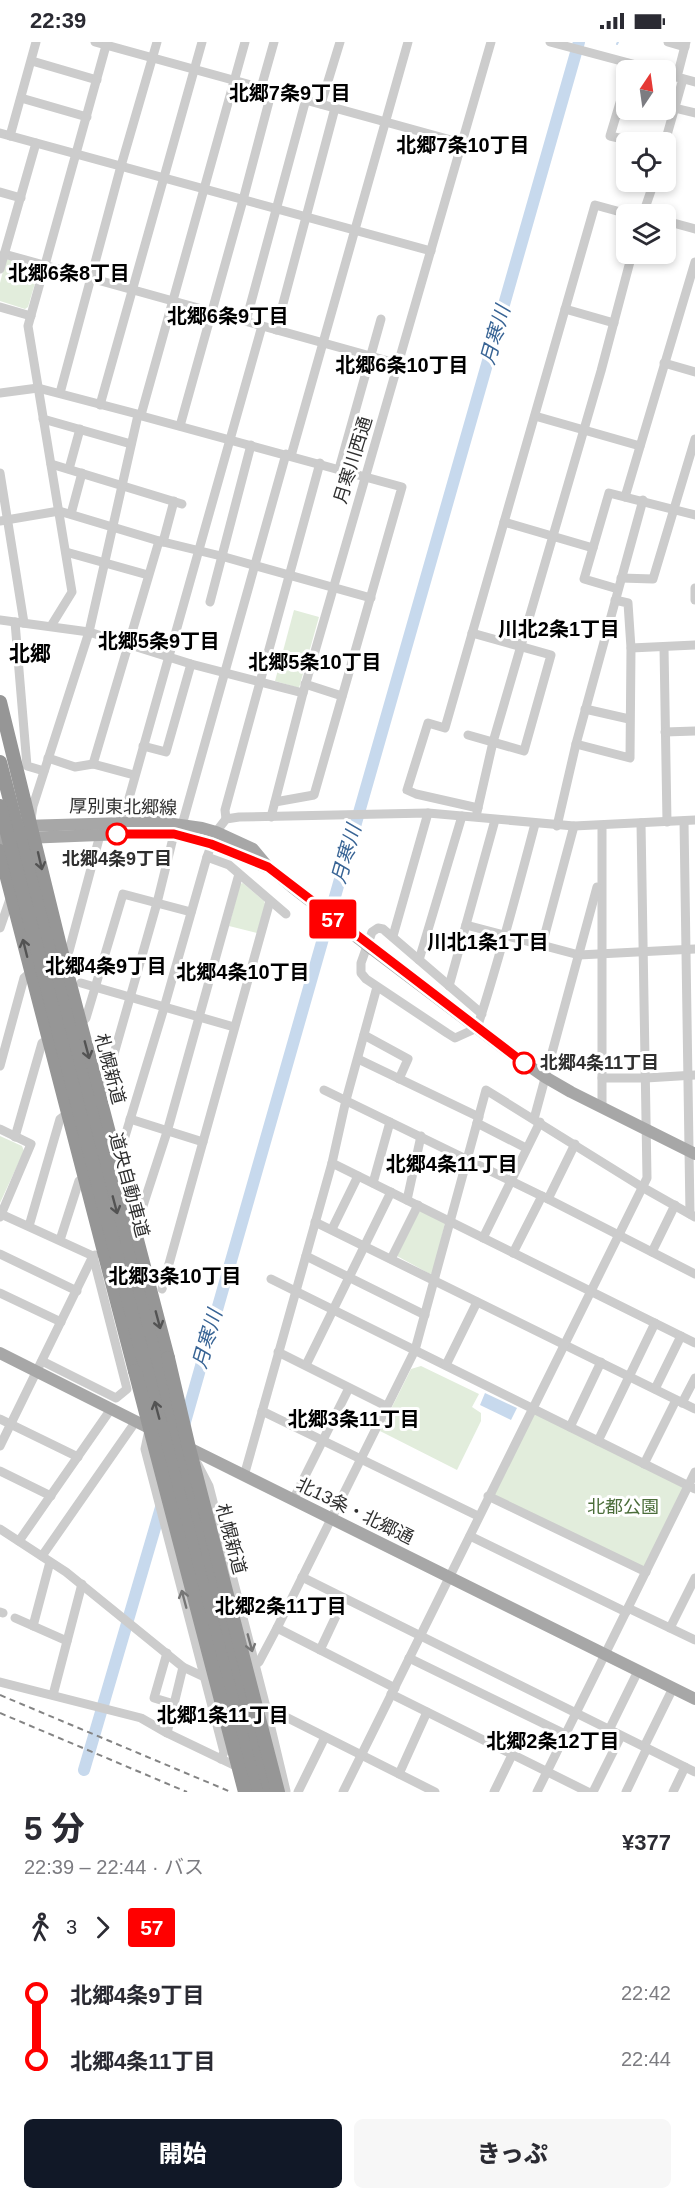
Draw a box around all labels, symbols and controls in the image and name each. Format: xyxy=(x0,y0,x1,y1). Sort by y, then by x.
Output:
text: 22:39 xyxy=(30,8,86,33)
north arrow xyxy=(616,60,676,120)
map controls xyxy=(616,60,676,264)
district label: 北郷7条9丁目 xyxy=(229,82,351,104)
button: locate xyxy=(616,132,676,192)
district label: 北郷7条10丁目 xyxy=(396,134,530,156)
button: layers xyxy=(616,204,676,264)
district label: 北郷6条8丁目 xyxy=(8,262,130,284)
water label: 月寒川 xyxy=(476,301,514,367)
district label: 北郷6条9丁目 xyxy=(167,305,289,327)
district label: 北郷6条10丁目 xyxy=(335,354,469,376)
street label: 月寒川西通 xyxy=(330,414,376,506)
district label: 川北2条1丁目 xyxy=(498,618,620,640)
district label: 北郷5条9丁目 xyxy=(98,630,220,652)
district label: 北郷 xyxy=(9,642,51,665)
district label: 北郷5条10丁目 xyxy=(248,651,382,673)
street label: 厚別東北郷線 xyxy=(69,796,177,818)
water label: 月寒川 xyxy=(327,820,365,886)
marker: 北郷4条9丁目 xyxy=(106,823,128,845)
place label: 北郷4条9丁目 xyxy=(62,849,172,869)
one-way arrow xyxy=(34,851,46,870)
line badge: 57 xyxy=(306,900,360,938)
text: 57 xyxy=(321,908,345,931)
district label: 川北1条1丁目 xyxy=(427,931,549,953)
one-way arrow xyxy=(19,939,31,958)
district label: 北郷4条9丁目 xyxy=(45,955,167,977)
district label: 北郷4条10丁目 xyxy=(176,961,310,983)
street label: 札幌新道 xyxy=(91,1032,129,1106)
one-way arrow xyxy=(81,1040,93,1059)
marker: 北郷4条11丁目 xyxy=(513,1052,535,1074)
place label: 北郷4条11丁目 xyxy=(540,1053,659,1073)
street label: 道央自動車道 xyxy=(105,1130,153,1240)
district label: 北郷4条11丁目 xyxy=(386,1153,518,1175)
one-way arrow xyxy=(110,1195,121,1214)
district label: 北郷3条10丁目 xyxy=(108,1265,242,1287)
water label: 月寒川 xyxy=(188,1305,226,1371)
one-way arrow xyxy=(153,1310,164,1329)
one-way arrow xyxy=(150,1401,162,1420)
district label: 北郷3条11丁目 xyxy=(288,1408,420,1430)
street label: 北13条・北郷通 xyxy=(293,1474,417,1548)
park label: 北都公園 xyxy=(587,1497,659,1517)
street label: 札幌新道 xyxy=(212,1502,250,1576)
one-way arrow xyxy=(178,1589,190,1608)
district label: 北郷2条11丁目 xyxy=(215,1595,347,1617)
one-way arrow xyxy=(244,1633,256,1652)
district label: 北郷1条11丁目 xyxy=(157,1704,289,1726)
district label: 北郷2条12丁目 xyxy=(486,1730,620,1752)
text: 5 分 xyxy=(24,1810,85,1847)
text: ¥377 xyxy=(622,1830,671,1855)
text: 22:39 – 22:44 · バス xyxy=(24,1856,204,1878)
icon: walk xyxy=(24,1911,57,1944)
icon: forward xyxy=(86,1911,119,1944)
text: 3 xyxy=(66,1916,77,1938)
text: 57 xyxy=(140,1916,163,1939)
text: 22:42 xyxy=(621,1982,671,2004)
text: 北郷4条9丁目 xyxy=(70,1983,204,2008)
text: 22:44 xyxy=(621,2048,671,2070)
text: 北郷4条11丁目 xyxy=(70,2049,216,2074)
button: 開始 xyxy=(24,2119,342,2188)
button: きっぷ xyxy=(354,2119,671,2188)

